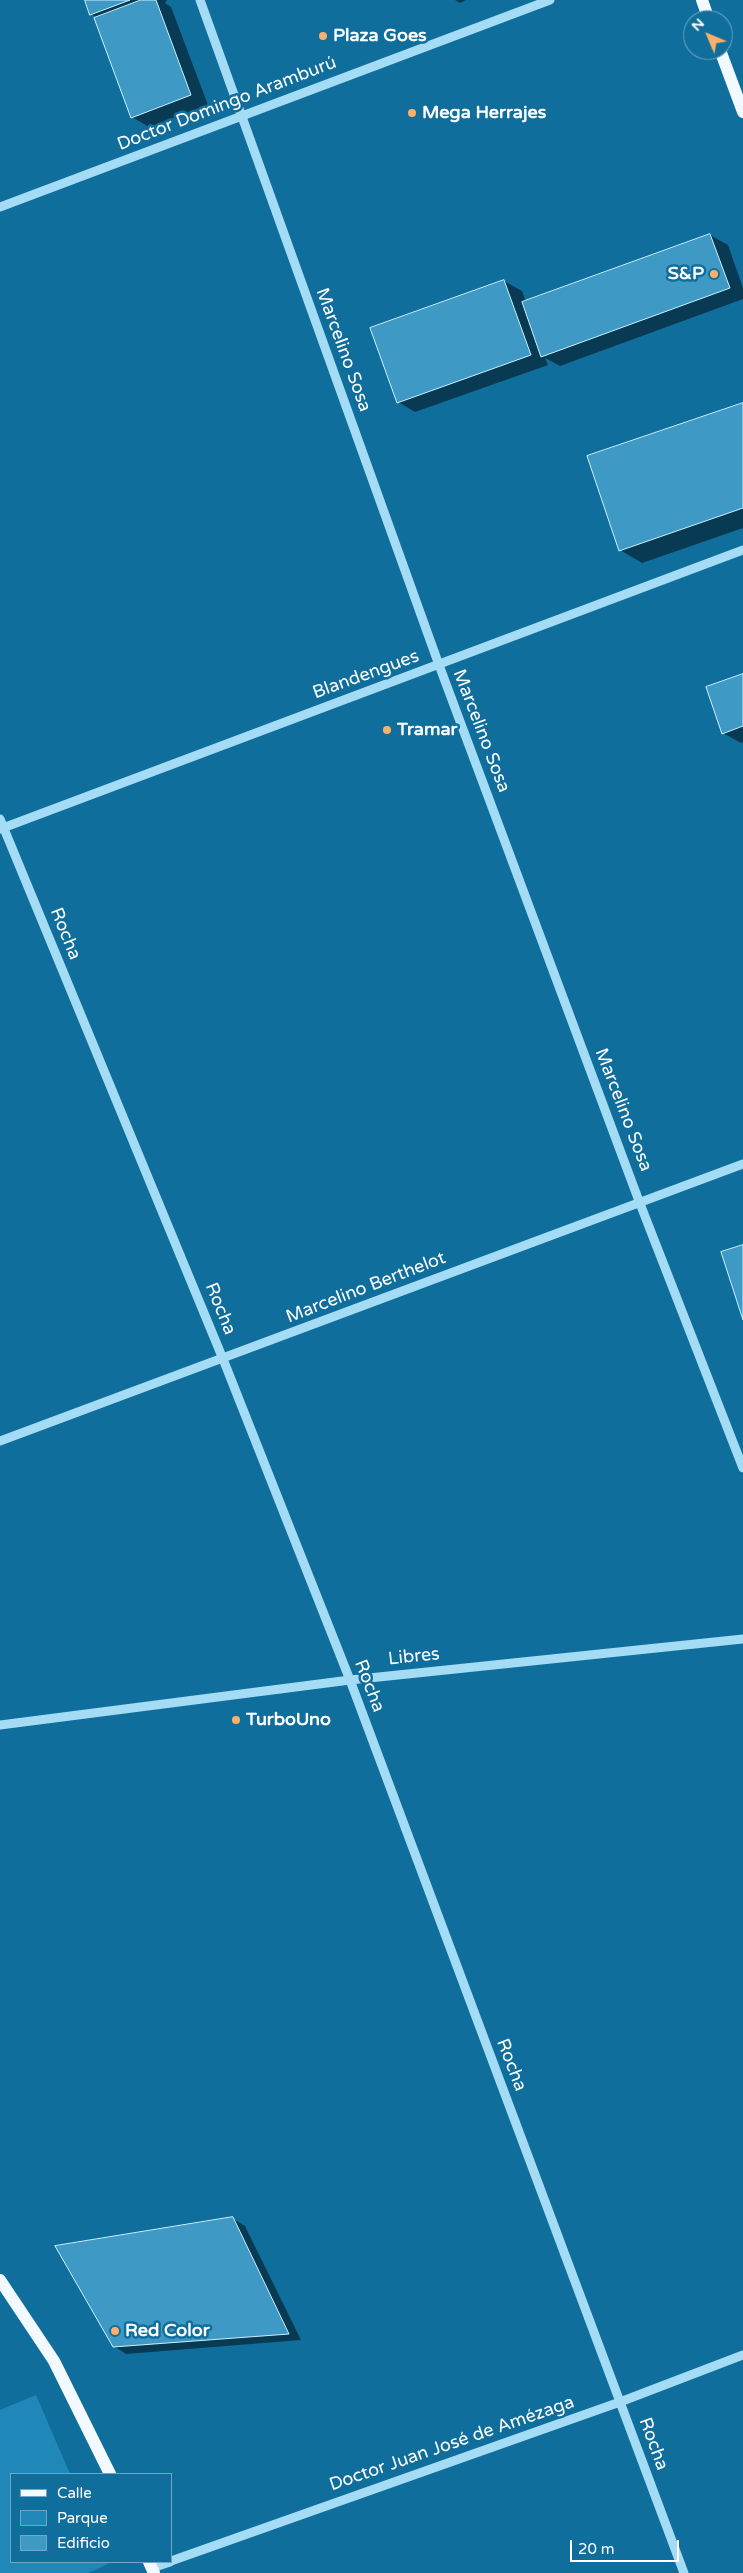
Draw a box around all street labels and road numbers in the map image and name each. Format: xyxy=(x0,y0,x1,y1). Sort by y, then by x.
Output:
street label: Doctor Domingo Aramburú xyxy=(114,52,340,156)
street label: Marcelino Sosa xyxy=(311,285,375,415)
street label: Blandengues xyxy=(310,646,422,704)
street label: Marcelino Sosa xyxy=(448,666,514,796)
street label: Rocha xyxy=(45,905,85,963)
street label: Marcelino Sosa xyxy=(590,1045,656,1175)
street label: Marcelino Berthelot xyxy=(283,1248,449,1328)
street label: Rocha xyxy=(200,1280,240,1338)
street label: Libres xyxy=(387,1644,441,1670)
street label: Rocha xyxy=(349,1657,389,1715)
street label: Rocha xyxy=(491,2036,531,2094)
street label: Doctor Juan José de Amézaga xyxy=(327,2392,577,2496)
street label: Rocha xyxy=(634,2415,672,2473)

